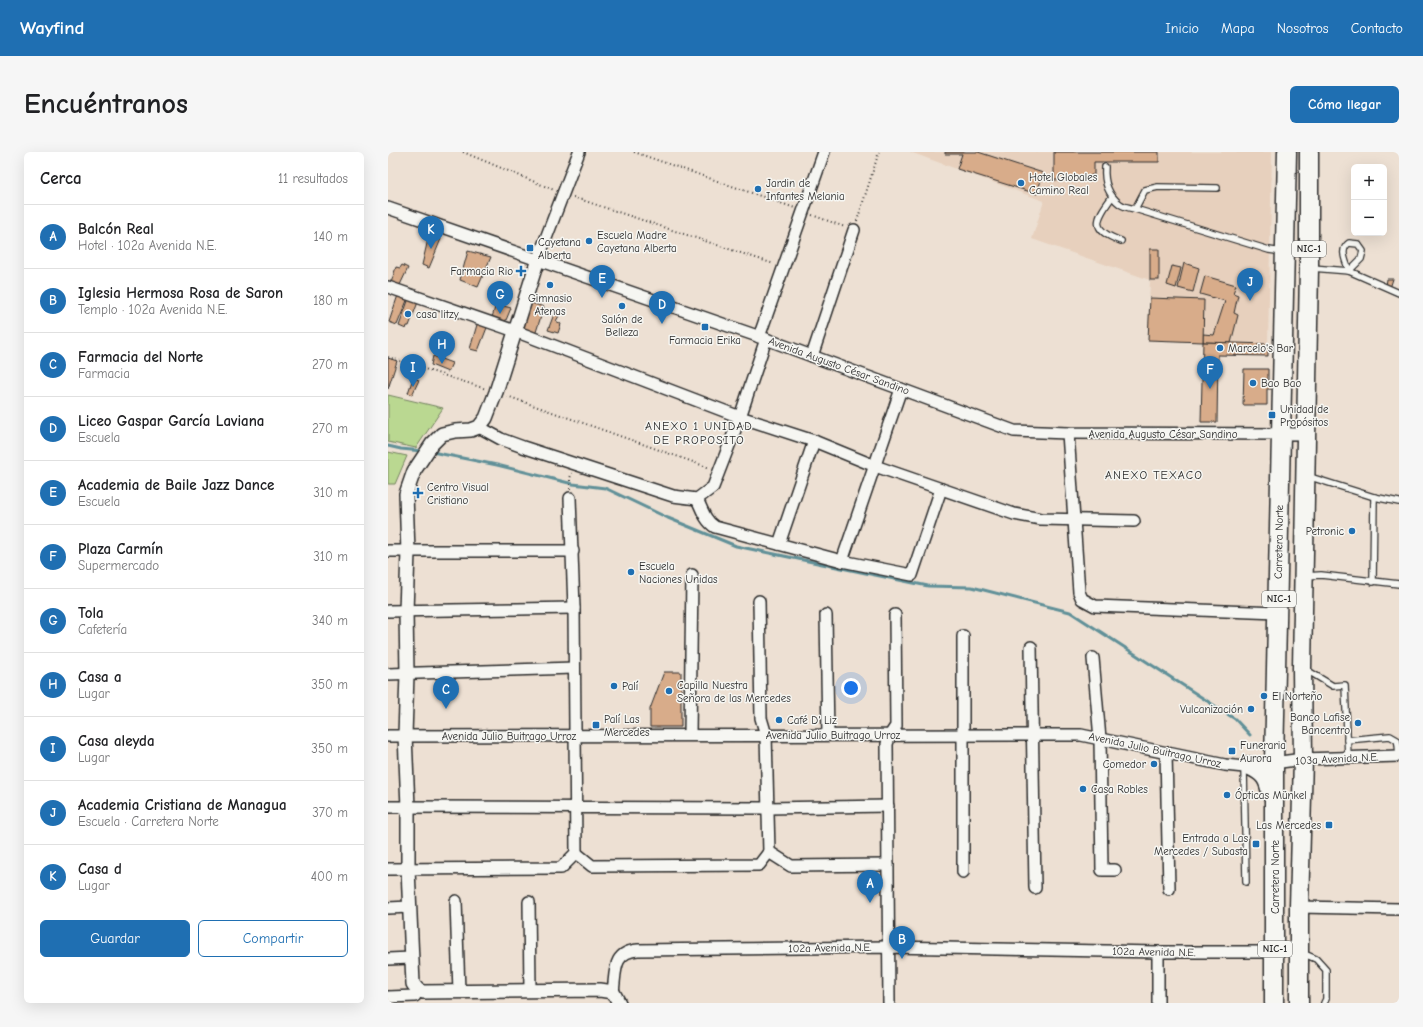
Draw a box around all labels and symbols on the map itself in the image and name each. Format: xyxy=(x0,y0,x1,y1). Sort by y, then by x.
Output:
place label: Hotel Globales Camino Real xyxy=(1029,171,1098,197)
place label: Jardin de Infantes Melania xyxy=(766,177,845,203)
marker: Hotel Globales Camino Real xyxy=(1016,178,1026,188)
marker: Jardin de Infantes Melania xyxy=(753,184,763,194)
pin: K xyxy=(418,216,444,249)
place label: Escuela Madre Cayetana Alberta xyxy=(597,229,677,255)
place label: Cayetana Alberta xyxy=(538,236,581,262)
marker: Escuela Madre Cayetana Alberta xyxy=(584,236,594,246)
road number: NIC-1 xyxy=(1292,241,1326,257)
marker: Cayetana Alberta xyxy=(525,243,535,253)
place label: Farmacia Rio xyxy=(450,265,513,278)
pin: E xyxy=(589,265,615,298)
marker: Farmacia Rio xyxy=(516,266,526,276)
pin: J xyxy=(1237,268,1263,301)
marker: Gimnasio Atenas xyxy=(545,280,555,290)
pin: G xyxy=(487,281,513,314)
pin: D xyxy=(649,291,675,324)
place label: Gimnasio Atenas xyxy=(528,292,572,318)
marker: Salón de Belleza xyxy=(617,301,627,311)
place label: casa litzy xyxy=(416,308,459,321)
marker: casa litzy xyxy=(403,309,413,319)
place label: Salón de Belleza xyxy=(601,313,643,339)
marker: Farmacia Erika xyxy=(700,322,710,332)
pin: H xyxy=(429,331,455,364)
place label: Farmacia Erika xyxy=(669,334,741,347)
street label: Avenida Augusto César Sandino xyxy=(767,334,911,398)
place label: Marcelo's Bar xyxy=(1228,342,1294,355)
marker: Marcelo's Bar xyxy=(1215,343,1225,353)
pin: I xyxy=(400,354,426,387)
pin: F xyxy=(1197,356,1223,389)
place label: Bao Bao xyxy=(1261,377,1301,390)
marker: Bao Bao xyxy=(1248,378,1258,388)
place label: Unidad de Propósitos xyxy=(1280,403,1329,429)
marker: Unidad de Propósitos xyxy=(1267,410,1277,420)
district label: ANEXO 1 UNIDAD DE PROPOSITO xyxy=(645,419,753,447)
street label: Avenida Augusto César Sandino xyxy=(1089,428,1238,441)
district label: ANEXO TEXACO xyxy=(1105,468,1203,482)
place label: Centro Visual Cristiano xyxy=(427,481,489,507)
marker: Centro Visual Cristiano xyxy=(412,487,424,499)
street label: Carretera Norte xyxy=(1272,504,1286,579)
place label: Petronic xyxy=(1306,525,1345,538)
marker: Petronic xyxy=(1347,526,1357,536)
place label: Escuela Naciones Unidas xyxy=(639,560,718,586)
marker: Escuela Naciones Unidas xyxy=(626,567,636,577)
road number: NIC-1 xyxy=(1262,591,1296,607)
pin: C xyxy=(433,676,459,709)
your location xyxy=(841,678,861,698)
place label: Capilla Nuestra Señora de las Mercedes xyxy=(677,679,791,705)
place label: Palí xyxy=(622,680,639,693)
marker: Palí xyxy=(609,681,619,691)
marker: Capilla Nuestra Señora de las Mercedes xyxy=(664,686,674,696)
place label: El Norteño xyxy=(1272,690,1323,703)
marker: El Norteño xyxy=(1259,691,1269,701)
place label: Vulcanización xyxy=(1180,703,1243,716)
marker: Vulcanización xyxy=(1246,704,1256,714)
place label: Banco Lafise Bancentro xyxy=(1290,711,1350,737)
place label: Palí Las Mercedes xyxy=(604,713,650,739)
place label: Café D' Liz xyxy=(787,714,837,727)
marker: Café D' Liz xyxy=(774,715,784,725)
marker: Banco Lafise Bancentro xyxy=(1353,718,1363,728)
marker: Palí Las Mercedes xyxy=(591,720,601,730)
street label: Avenida Julio Buitrago Urroz xyxy=(766,729,901,742)
street label: Avenida Julio Buitrago Urroz xyxy=(442,730,577,743)
street label: Avenida Julio Buitrago Urroz xyxy=(1088,730,1222,770)
place label: Funeraria Aurora xyxy=(1240,739,1286,765)
marker: Funeraria Aurora xyxy=(1227,746,1237,756)
street label: 103a Avenida N.E. xyxy=(1295,750,1379,768)
place label: Comedor xyxy=(1103,758,1147,771)
marker: Comedor xyxy=(1149,759,1159,769)
place label: Casa Robles xyxy=(1091,783,1148,796)
marker: Casa Robles xyxy=(1078,784,1088,794)
place label: Ópticas Münkel xyxy=(1235,788,1307,802)
marker: Ópticas Münkel xyxy=(1222,790,1232,800)
place label: Las Mercedes xyxy=(1256,819,1321,832)
marker: Las Mercedes xyxy=(1324,820,1334,830)
place label: Entrada a Las Mercedes / Subasta xyxy=(1154,832,1248,858)
marker: Entrada a Las Mercedes / Subasta xyxy=(1251,839,1261,849)
street label: Carretera Norte xyxy=(1269,839,1282,914)
pin: A xyxy=(857,870,883,903)
pin: B xyxy=(889,926,915,959)
street label: 102a Avenida N.E. xyxy=(788,941,872,955)
road number: NIC-1 xyxy=(1258,941,1292,957)
street label: 102a Avenida N.E. xyxy=(1112,945,1196,959)

